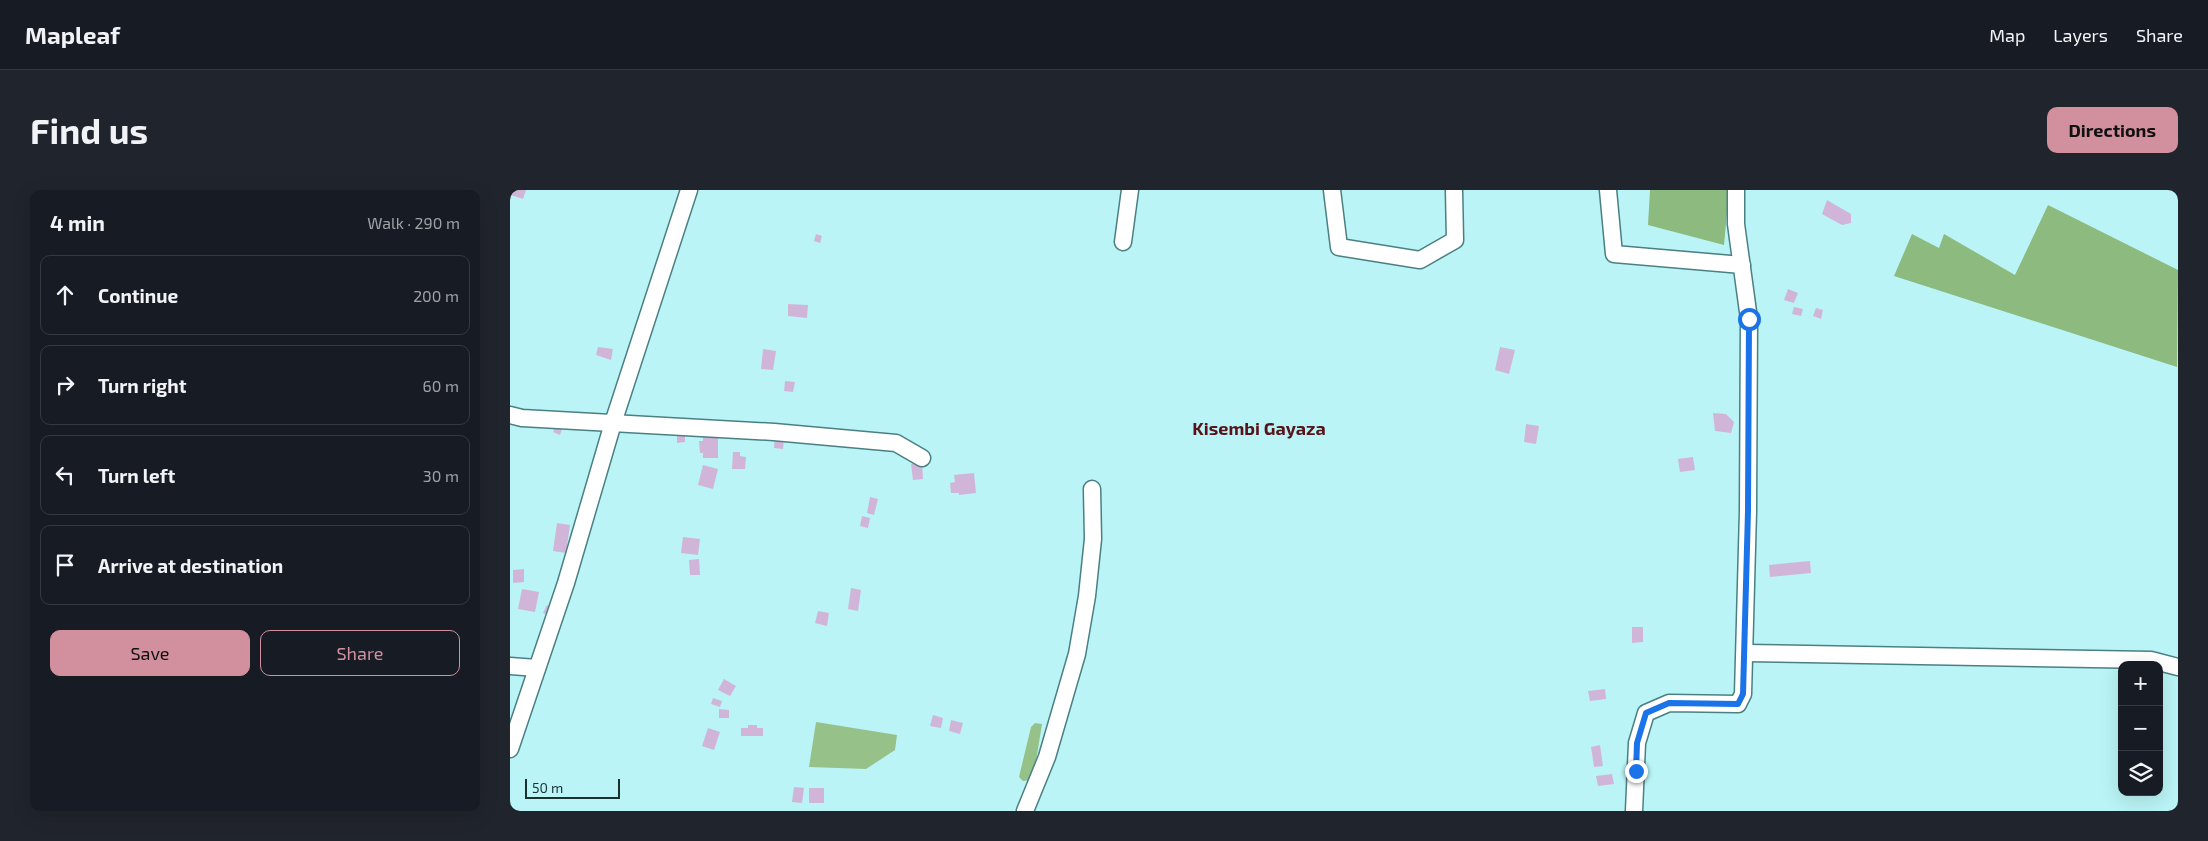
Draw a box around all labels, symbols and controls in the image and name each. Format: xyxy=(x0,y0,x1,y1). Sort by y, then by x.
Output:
text: Mapleaf xyxy=(25,20,120,49)
text: Map xyxy=(1989,24,2025,46)
text: Layers xyxy=(2053,24,2108,46)
text: Share xyxy=(2136,24,2183,46)
button: Directions xyxy=(2047,107,2178,153)
text: Find us xyxy=(30,109,148,151)
text: 4 min xyxy=(50,210,105,235)
text: Walk · 290 m xyxy=(367,213,460,232)
icon: ahead xyxy=(51,281,79,309)
text: Continue xyxy=(98,284,178,307)
text: 200 m xyxy=(413,286,459,305)
route start xyxy=(1738,308,1761,331)
icon: right xyxy=(51,371,79,399)
text: Turn right xyxy=(98,374,186,397)
text: 60 m xyxy=(423,376,459,395)
district label: Kisembi Gayaza xyxy=(1192,417,1326,439)
icon: left xyxy=(51,461,79,489)
text: Turn left xyxy=(98,464,175,487)
text: 30 m xyxy=(423,466,459,485)
icon: arrive xyxy=(51,551,79,579)
text: Arrive at destination xyxy=(98,554,283,577)
button: Save xyxy=(50,630,250,676)
button: Share xyxy=(260,630,460,676)
map controls xyxy=(2118,661,2163,796)
button: + xyxy=(2118,661,2163,706)
button: − xyxy=(2118,706,2163,751)
button: layers xyxy=(2118,751,2163,796)
route end xyxy=(1625,760,1648,783)
scale bar xyxy=(525,776,620,799)
text: 50 m xyxy=(532,779,563,796)

